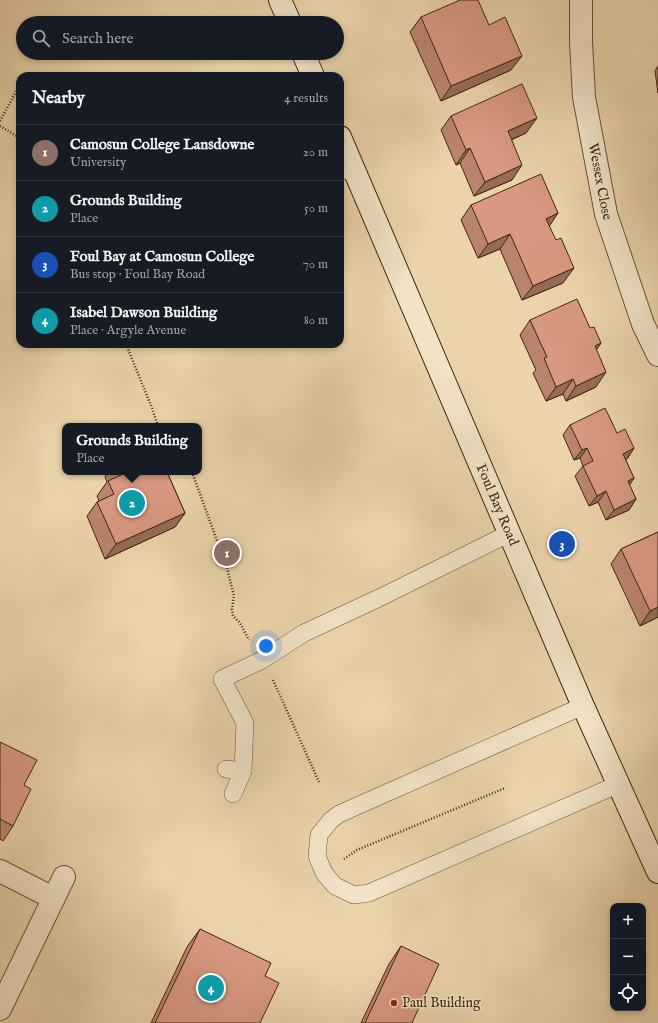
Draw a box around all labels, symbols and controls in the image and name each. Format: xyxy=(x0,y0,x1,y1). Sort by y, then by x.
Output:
search box xyxy=(16,16,344,60)
icon: search xyxy=(30,27,52,49)
text: Search here xyxy=(62,29,133,48)
text: Nearby xyxy=(32,88,85,109)
text: 4 results xyxy=(284,90,328,107)
text: Camosun College Lansdowne xyxy=(70,135,254,154)
street label: Wessex Close xyxy=(584,141,617,223)
text: 1 xyxy=(43,144,47,161)
text: 20 m xyxy=(303,144,328,161)
text: University xyxy=(70,154,126,171)
text: Grounds Building xyxy=(70,191,182,210)
text: 2 xyxy=(42,200,48,217)
text: 50 m xyxy=(304,200,328,217)
text: Place xyxy=(70,210,98,227)
text: Foul Bay at Camosun College xyxy=(70,247,254,266)
text: 3 xyxy=(43,256,47,273)
text: 70 m xyxy=(303,256,328,273)
text: Bus stop · Foul Bay Road xyxy=(70,266,205,283)
text: Isabel Dawson Building xyxy=(70,303,217,322)
text: 4 xyxy=(42,312,48,329)
text: 80 m xyxy=(304,312,328,329)
text: Place · Argyle Avenue xyxy=(70,322,186,339)
popup xyxy=(62,423,202,475)
text: Grounds Building xyxy=(76,431,188,450)
text: Place xyxy=(76,450,104,467)
street label: Foul Bay Road xyxy=(472,461,523,549)
pin: 2 xyxy=(119,488,145,518)
pin: 3 xyxy=(549,529,575,559)
pin: 1 xyxy=(214,538,240,568)
your location xyxy=(256,636,276,656)
map controls xyxy=(610,903,646,1011)
button: + xyxy=(610,903,646,939)
button: − xyxy=(610,939,646,975)
pin: 4 xyxy=(198,973,224,1003)
button: locate xyxy=(610,975,646,1011)
place label: Paul Building xyxy=(402,994,481,1012)
marker: Paul Building xyxy=(389,998,399,1008)

